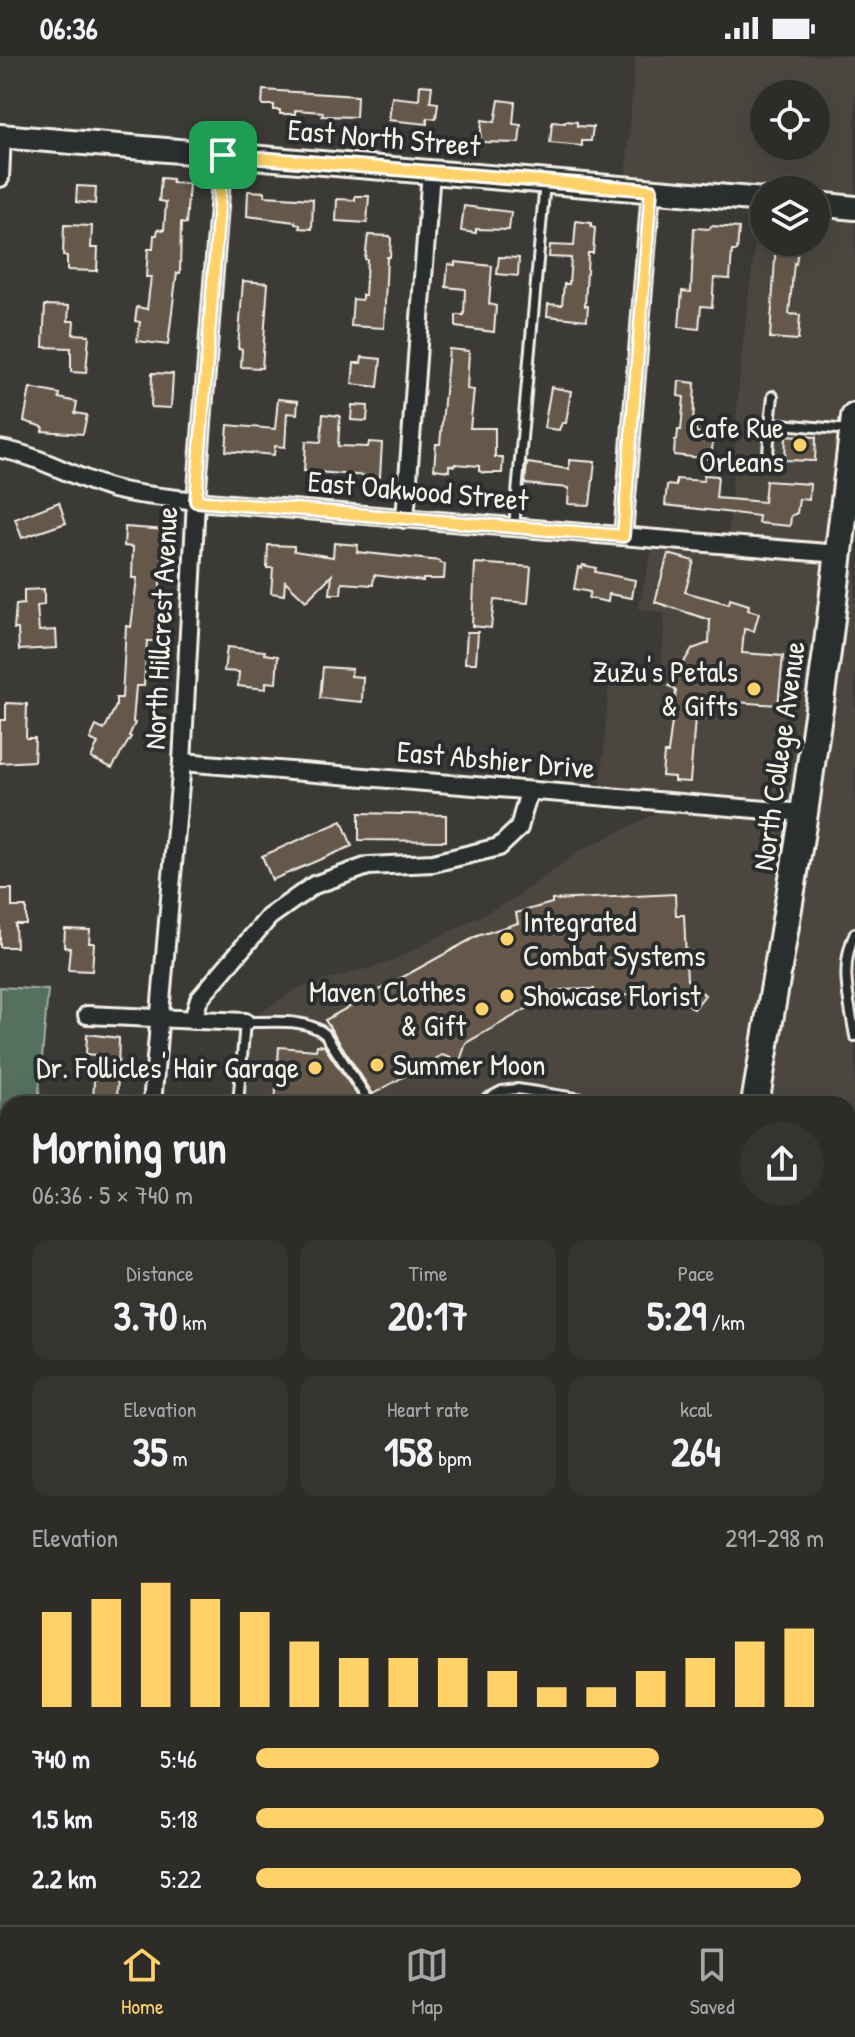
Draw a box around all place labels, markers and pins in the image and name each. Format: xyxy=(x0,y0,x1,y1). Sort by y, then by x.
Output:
pin xyxy=(189,121,257,189)
place label: Cafe Rue Orleans xyxy=(689,407,784,481)
marker: Cafe Rue Orleans xyxy=(791,436,809,454)
place label: ZuZu's Petals & Gifts xyxy=(592,651,738,725)
marker: ZuZu's Petals & Gifts xyxy=(745,680,763,698)
place label: Integrated Combat Systems xyxy=(523,901,706,975)
marker: Integrated Combat Systems xyxy=(498,930,516,948)
place label: Maven Clothes & Gift xyxy=(309,971,467,1045)
place label: Showcase Florist xyxy=(523,975,701,1015)
marker: Showcase Florist xyxy=(498,987,516,1005)
marker: Maven Clothes & Gift xyxy=(473,1000,491,1018)
place label: Summer Moon xyxy=(393,1044,546,1084)
place label: Dr. Follicles' Hair Garage xyxy=(36,1047,299,1087)
marker: Summer Moon xyxy=(368,1056,386,1074)
marker: Dr. Follicles' Hair Garage xyxy=(306,1059,324,1077)

